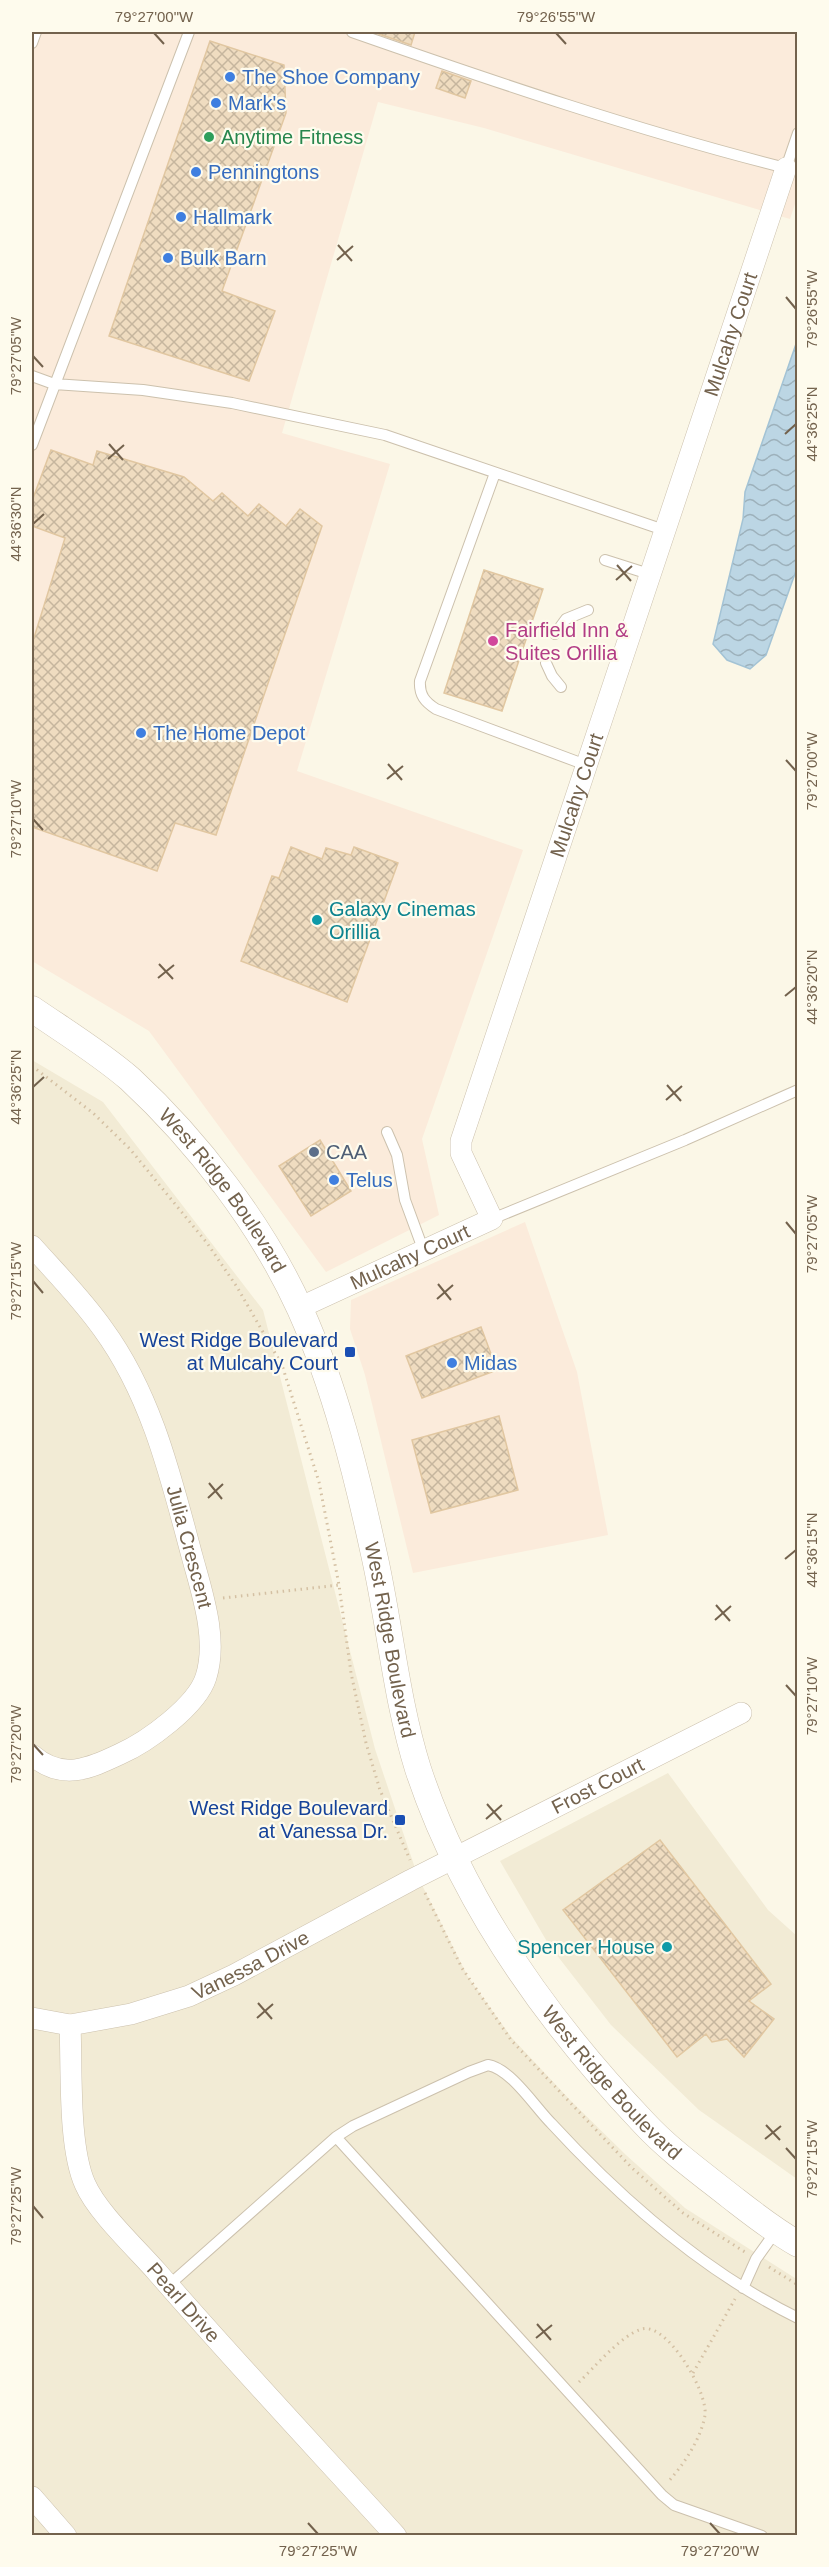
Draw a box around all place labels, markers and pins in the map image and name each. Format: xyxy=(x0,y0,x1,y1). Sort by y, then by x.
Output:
place label: The Shoe Company xyxy=(242,66,420,88)
marker: The Shoe Company xyxy=(223,70,237,84)
place label: Mark's xyxy=(228,92,286,114)
marker: Mark's xyxy=(209,96,223,110)
place label: Anytime Fitness xyxy=(221,126,363,148)
marker: Anytime Fitness xyxy=(202,130,216,144)
place label: Penningtons xyxy=(208,161,319,183)
marker: Penningtons xyxy=(189,165,203,179)
place label: Hallmark xyxy=(193,206,273,228)
marker: Hallmark xyxy=(174,210,188,224)
place label: Bulk Barn xyxy=(180,247,267,269)
marker: Bulk Barn xyxy=(161,251,175,265)
place label: Fairfield Inn & Suites Orillia xyxy=(505,619,629,664)
marker: Fairfield Inn & Suites Orillia xyxy=(486,634,500,648)
place label: The Home Depot xyxy=(153,722,306,744)
marker: The Home Depot xyxy=(134,726,148,740)
place label: Galaxy Cinemas Orillia xyxy=(329,898,476,943)
marker: Galaxy Cinemas Orillia xyxy=(310,913,324,927)
place label: CAA xyxy=(326,1141,368,1163)
marker: CAA xyxy=(307,1145,321,1159)
place label: Telus xyxy=(346,1169,393,1191)
marker: Telus xyxy=(327,1173,341,1187)
place label: West Ridge Boulevard at Mulcahy Court xyxy=(139,1329,338,1374)
marker: West Ridge Boulevard at Mulcahy Court xyxy=(343,1345,357,1359)
place label: Midas xyxy=(464,1352,517,1374)
marker: Midas xyxy=(445,1356,459,1370)
place label: West Ridge Boulevard at Vanessa Dr. xyxy=(189,1797,388,1842)
marker: West Ridge Boulevard at Vanessa Dr. xyxy=(393,1813,407,1827)
place label: Spencer House xyxy=(517,1936,655,1958)
marker: Spencer House xyxy=(660,1940,674,1954)

